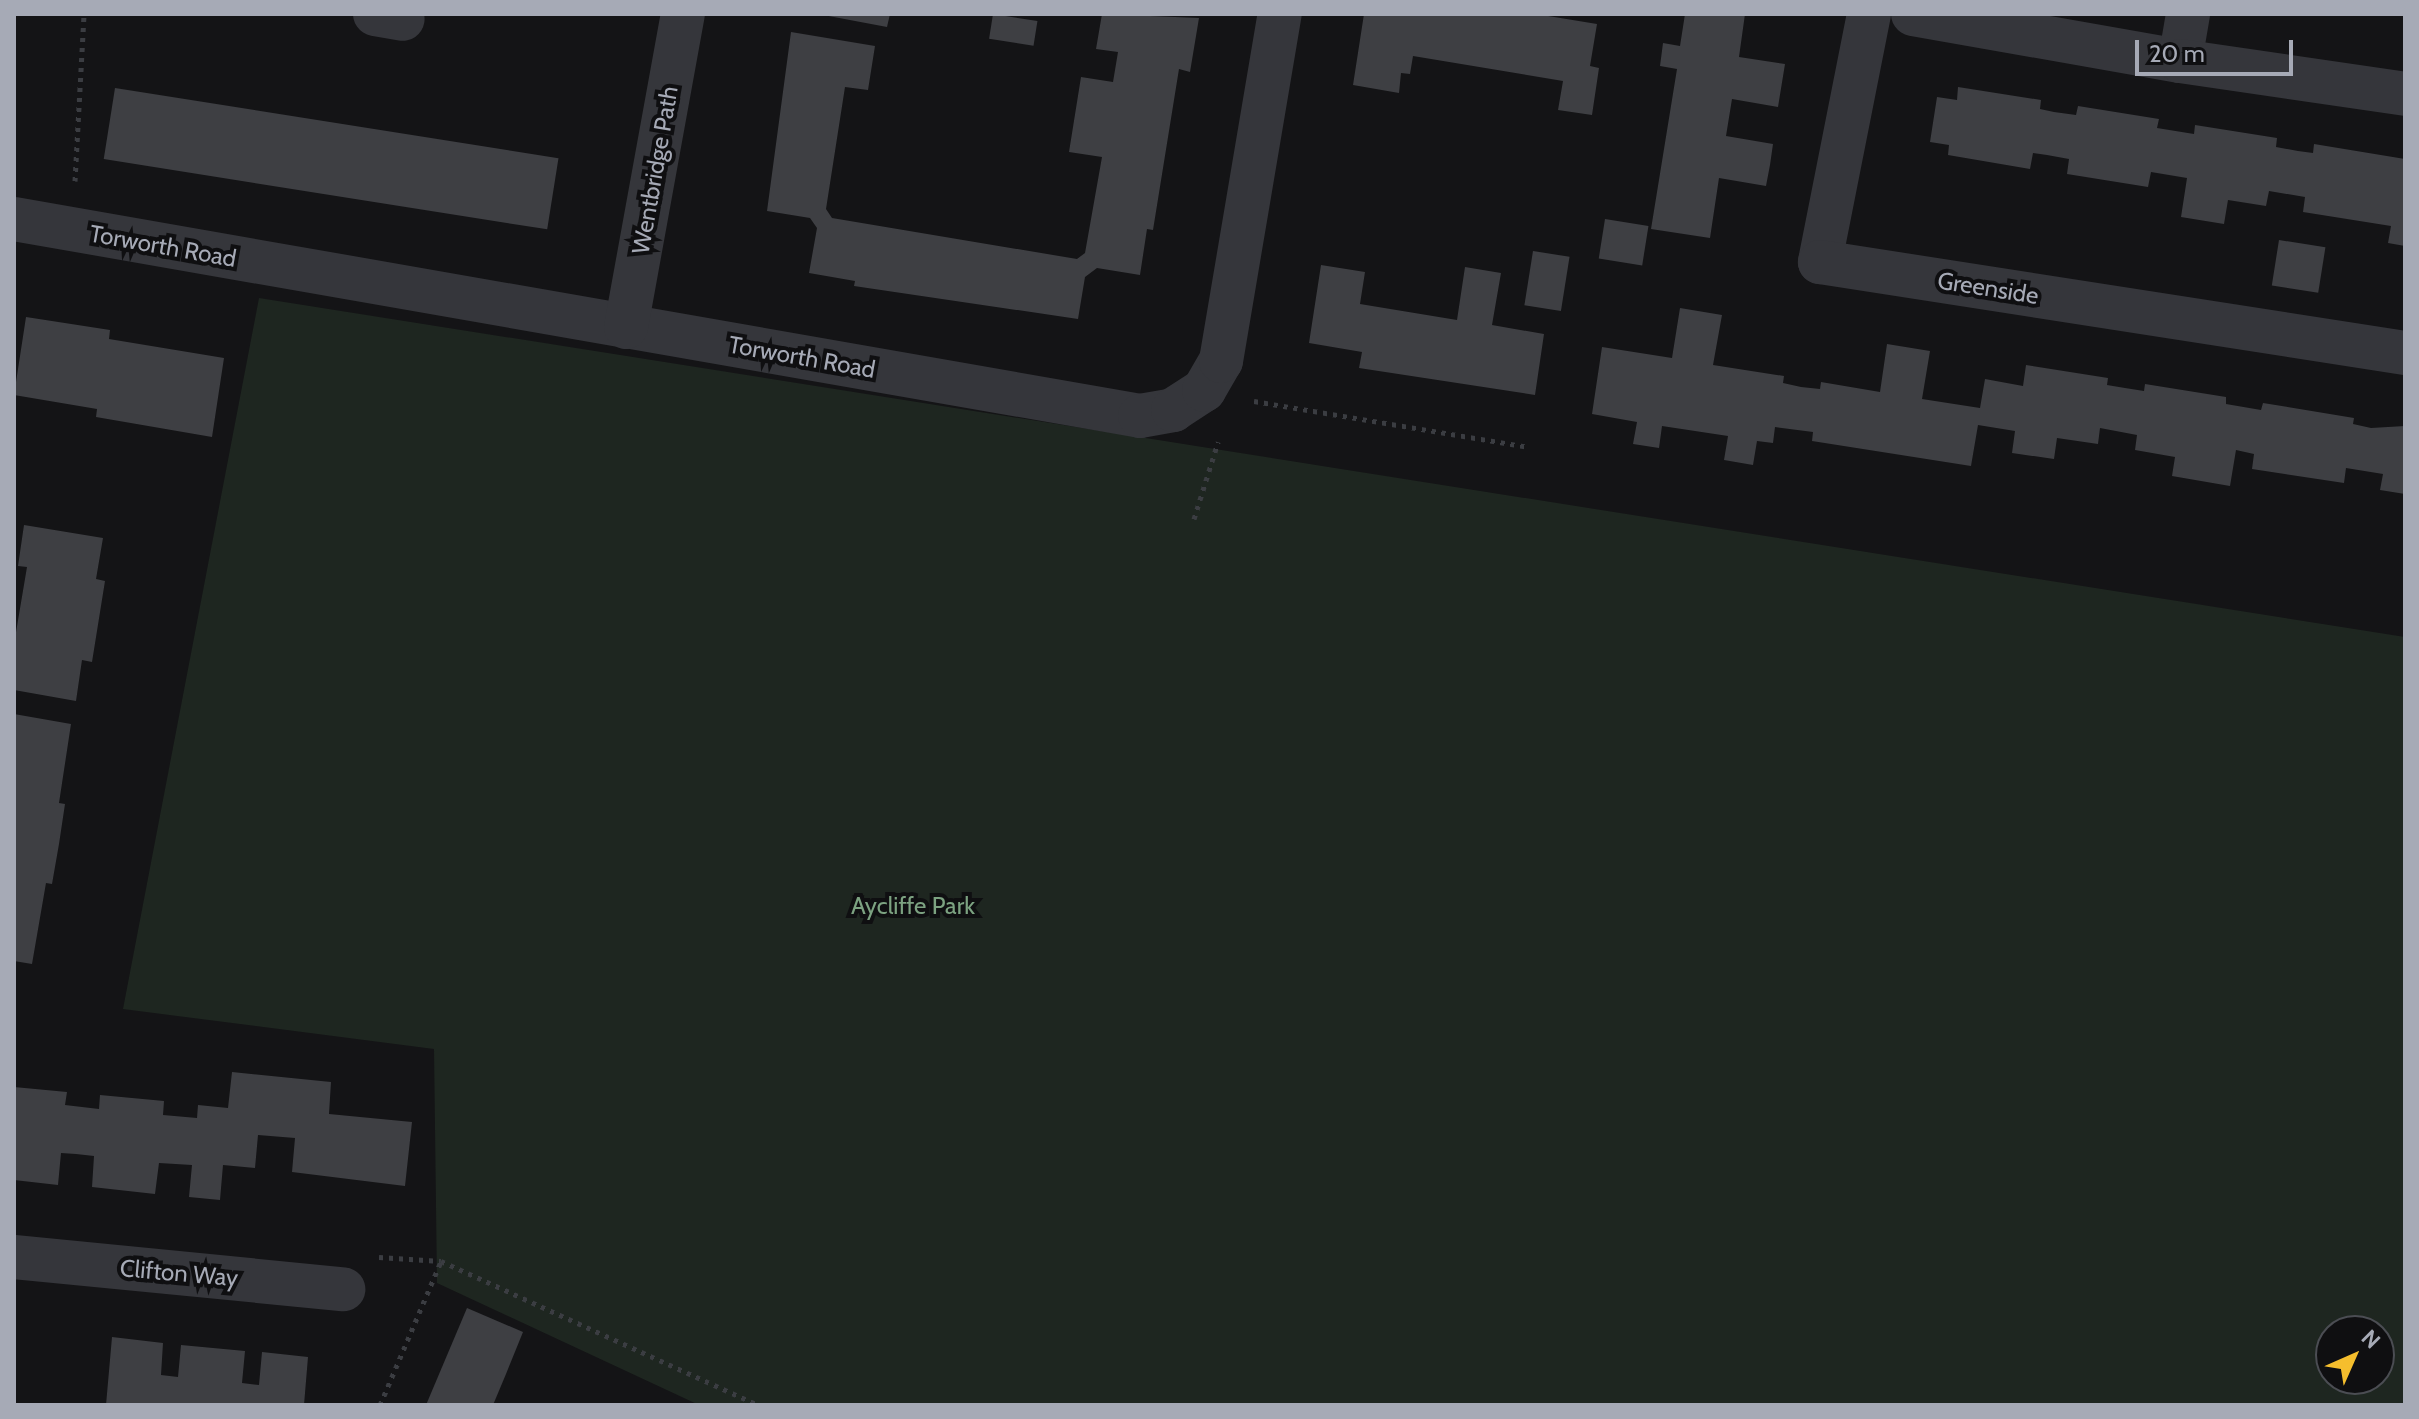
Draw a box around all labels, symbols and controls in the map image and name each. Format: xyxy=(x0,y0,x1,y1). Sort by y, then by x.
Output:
scale bar xyxy=(2139,24,2297,74)
text: 20 m xyxy=(2149,39,2205,68)
street label: Wentbridge Path xyxy=(626,84,684,256)
street label: Torworth Road xyxy=(87,219,239,273)
street label: Greenside xyxy=(1935,266,2041,310)
street label: Torworth Road xyxy=(726,330,878,384)
park label: Aycliffe Park xyxy=(851,892,975,920)
street label: Clifton Way xyxy=(119,1253,239,1293)
north arrow xyxy=(2315,1315,2395,1395)
text: N xyxy=(2356,1324,2386,1354)

